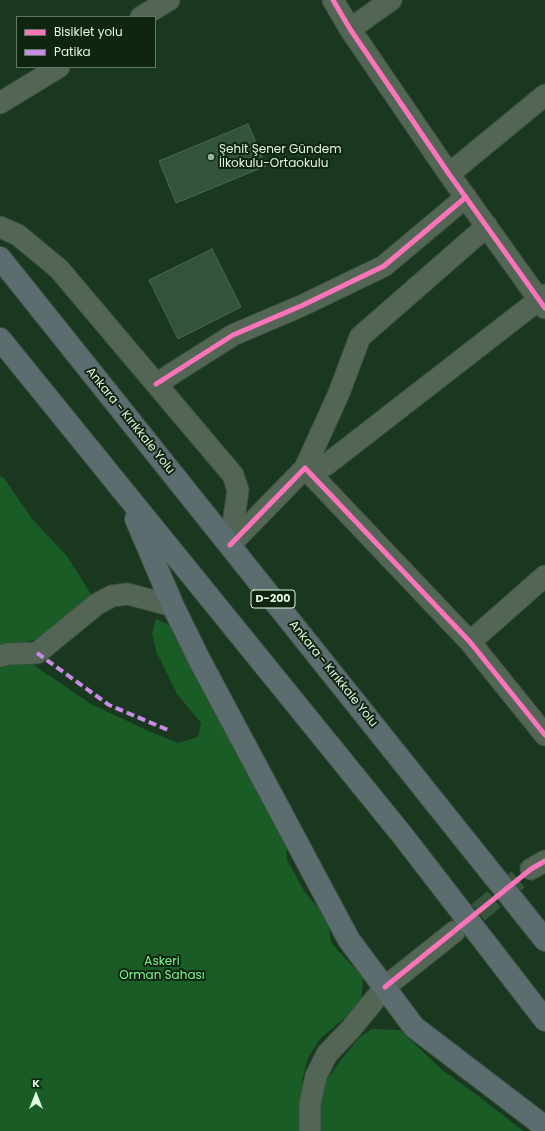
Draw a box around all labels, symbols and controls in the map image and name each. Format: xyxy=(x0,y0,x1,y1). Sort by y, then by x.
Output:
legend xyxy=(16,16,156,68)
text: Bisiklet yolu xyxy=(54,23,123,40)
text: Patika xyxy=(54,43,91,60)
place label: Şehit Şener Gündem İlkokulu-Ortaokulu xyxy=(219,143,342,171)
marker: Şehit Şener Gündem İlkokulu-Ortaokulu xyxy=(206,152,216,162)
street label: Ankara - Kırıkkale Yolu xyxy=(83,365,177,477)
road number: D-200 xyxy=(251,590,295,608)
street label: Ankara - Kırıkkale Yolu xyxy=(286,618,380,730)
park label: Askeri Orman Sahası xyxy=(119,955,205,983)
north arrow xyxy=(16,1075,56,1115)
text: K xyxy=(32,1075,40,1091)

